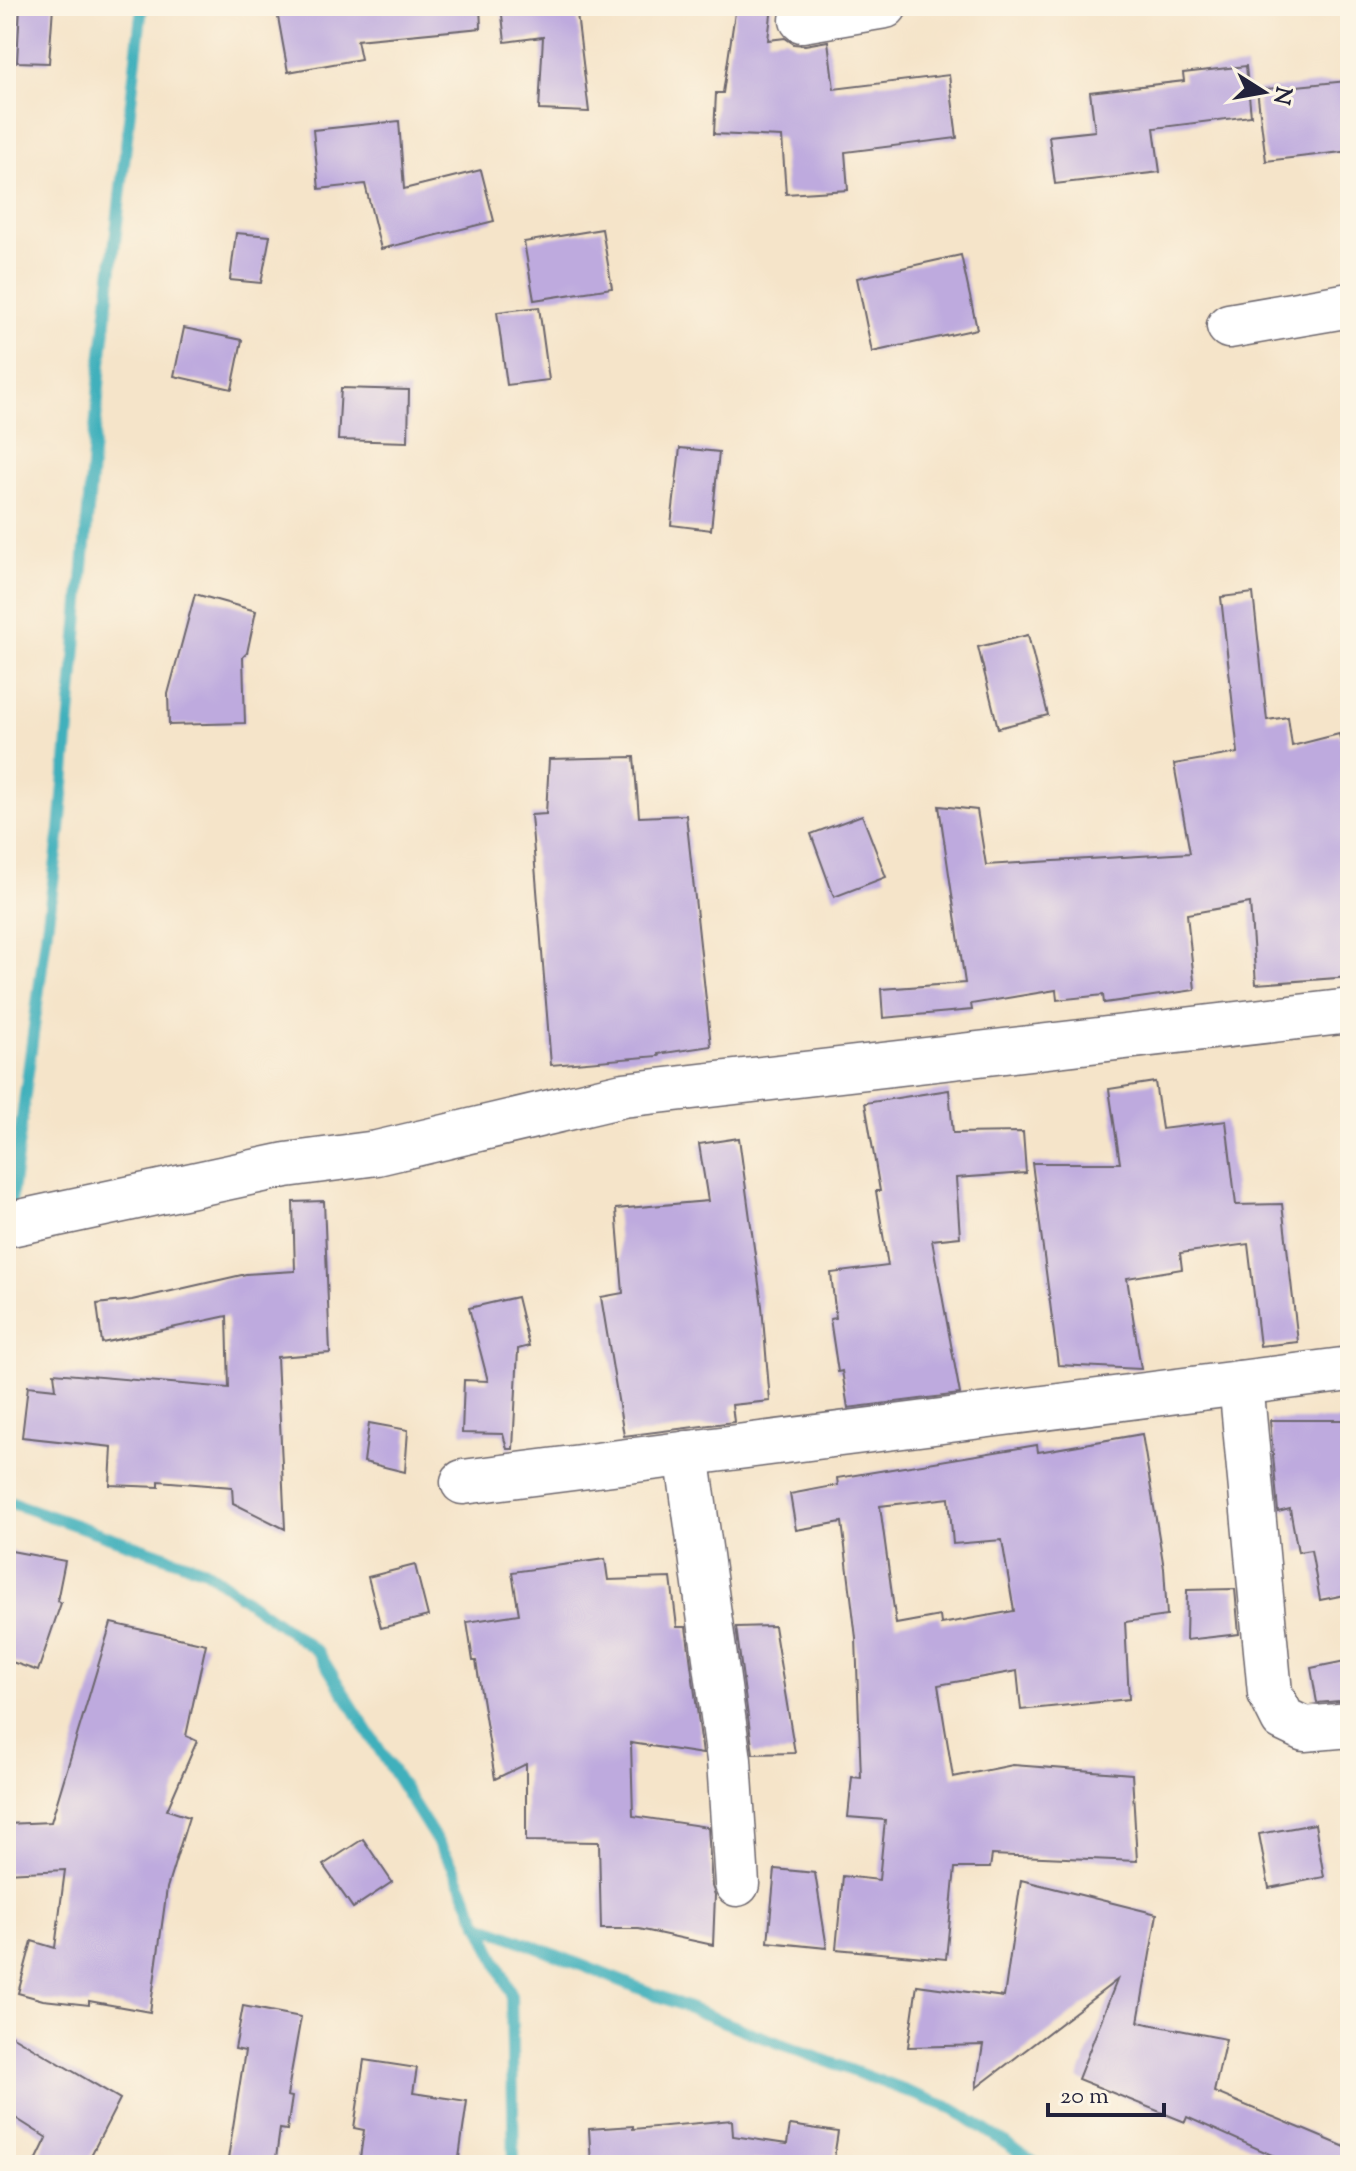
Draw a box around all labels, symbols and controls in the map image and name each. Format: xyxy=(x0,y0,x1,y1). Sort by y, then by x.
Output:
north arrow xyxy=(1224,52,1304,132)
text: N xyxy=(1263,84,1298,107)
scale bar xyxy=(1048,2067,1164,2117)
text: 20 m xyxy=(1060,2080,1109,2114)

